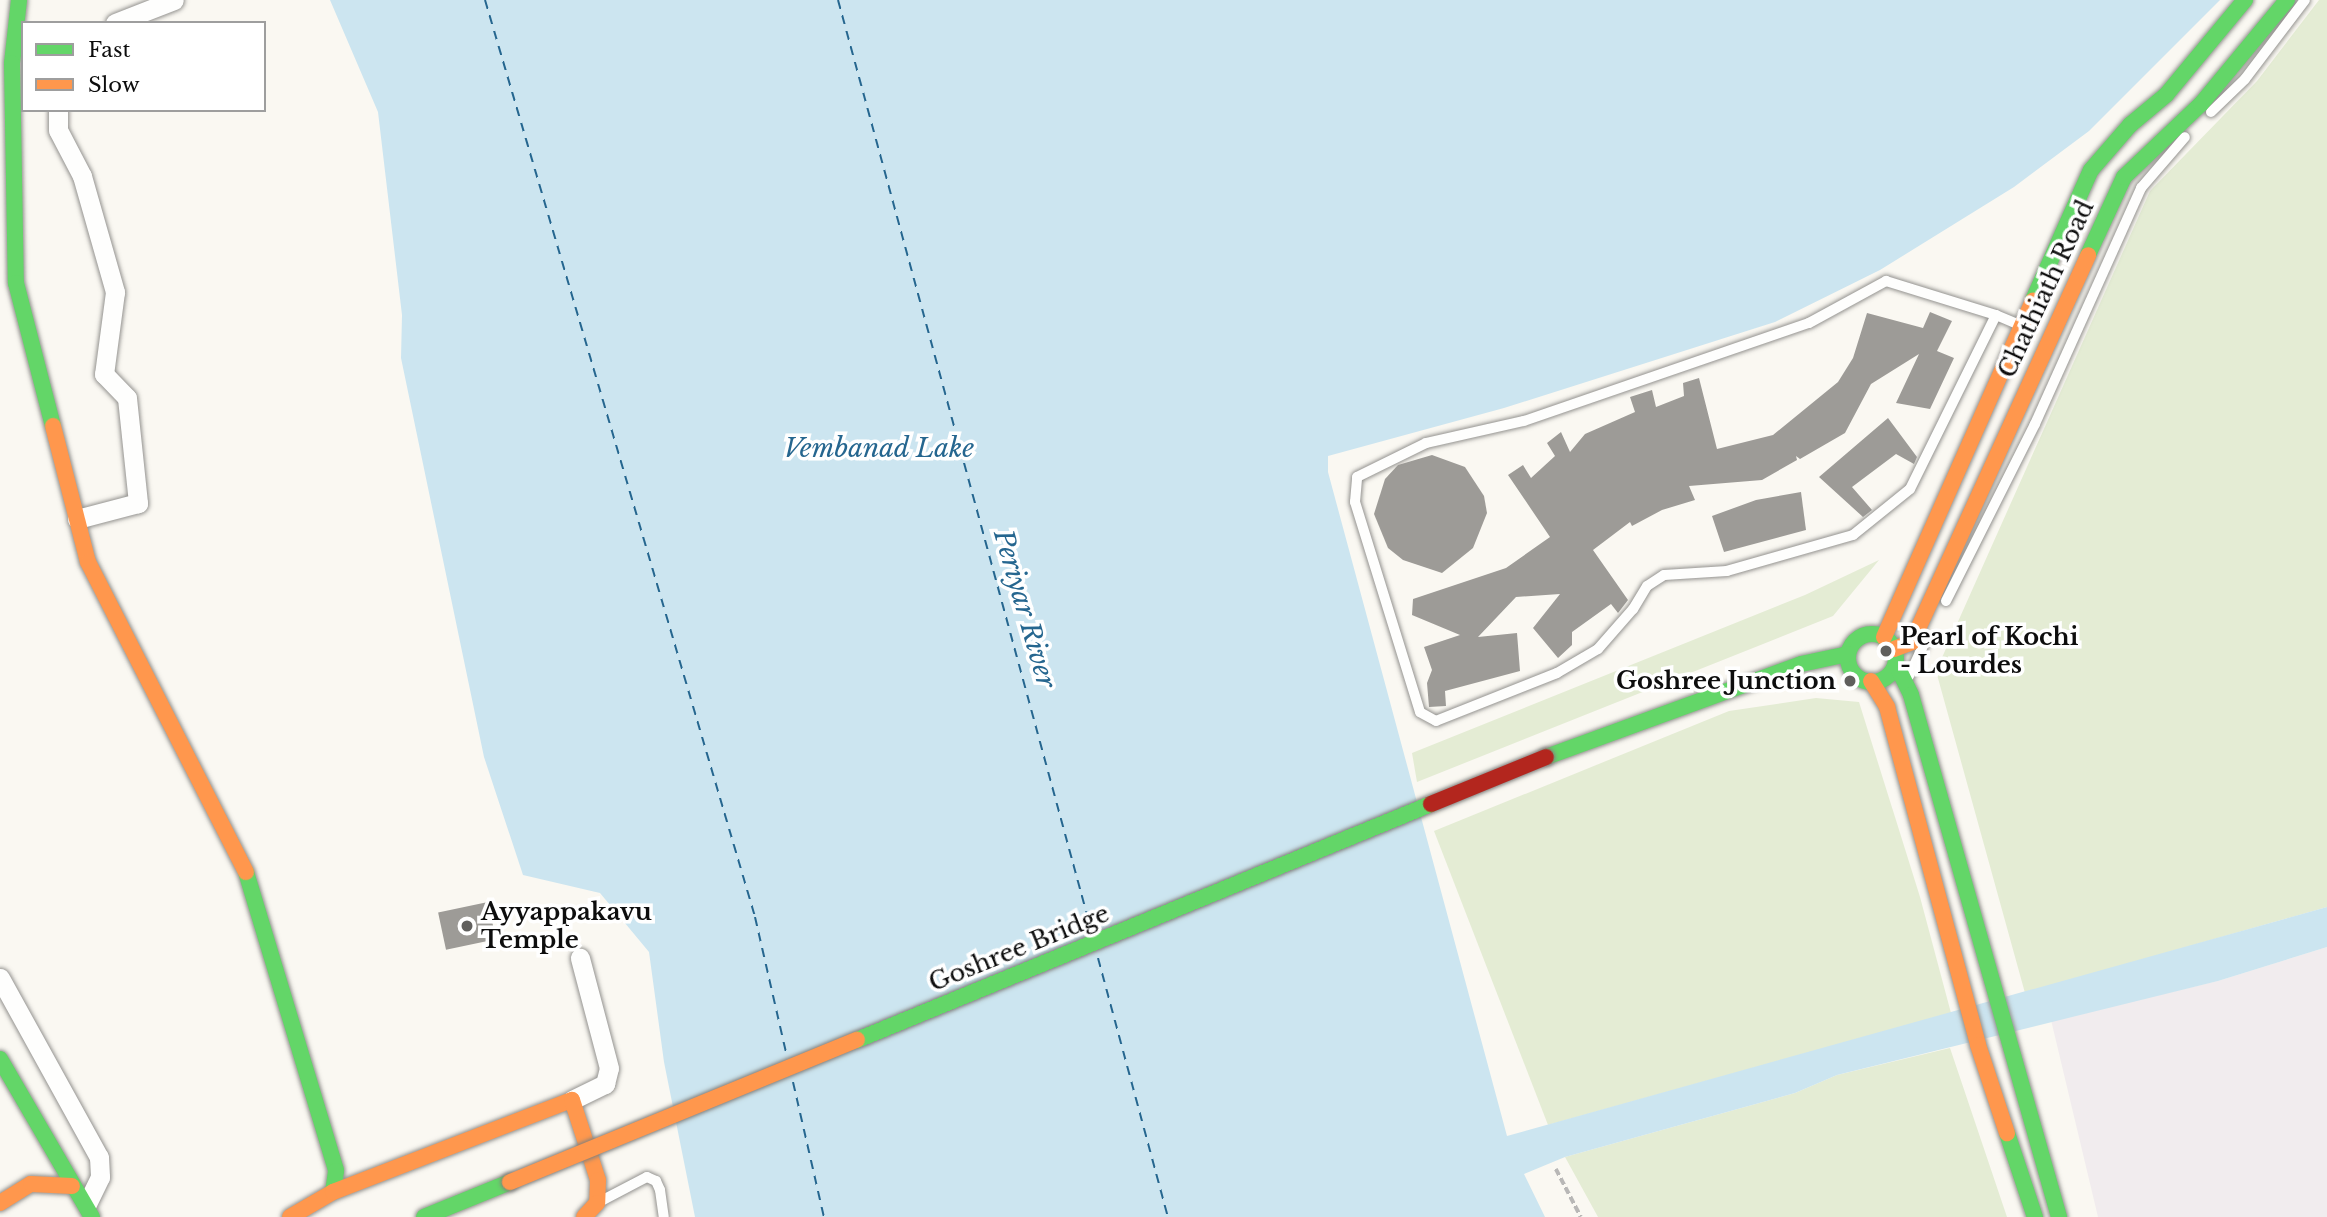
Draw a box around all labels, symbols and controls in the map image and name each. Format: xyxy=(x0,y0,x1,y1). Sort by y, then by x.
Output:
legend xyxy=(21,21,266,112)
text: Fast xyxy=(88,37,130,63)
text: Slow xyxy=(88,72,140,98)
street label: Chathiath Road xyxy=(1992,196,2100,382)
water label: Vembanad Lake xyxy=(783,433,975,465)
water label: Periyar River xyxy=(986,526,1062,692)
place label: Pearl of Kochi - Lourdes xyxy=(1900,623,2078,679)
marker: Pearl of Kochi - Lourdes xyxy=(1878,643,1894,659)
place label: Goshree Junction xyxy=(1616,667,1836,695)
marker: Goshree Junction xyxy=(1842,673,1858,689)
place label: Ayyappakavu Temple xyxy=(481,898,652,954)
street label: Goshree Bridge xyxy=(925,899,1113,997)
marker: Ayyappakavu Temple xyxy=(459,918,475,934)

